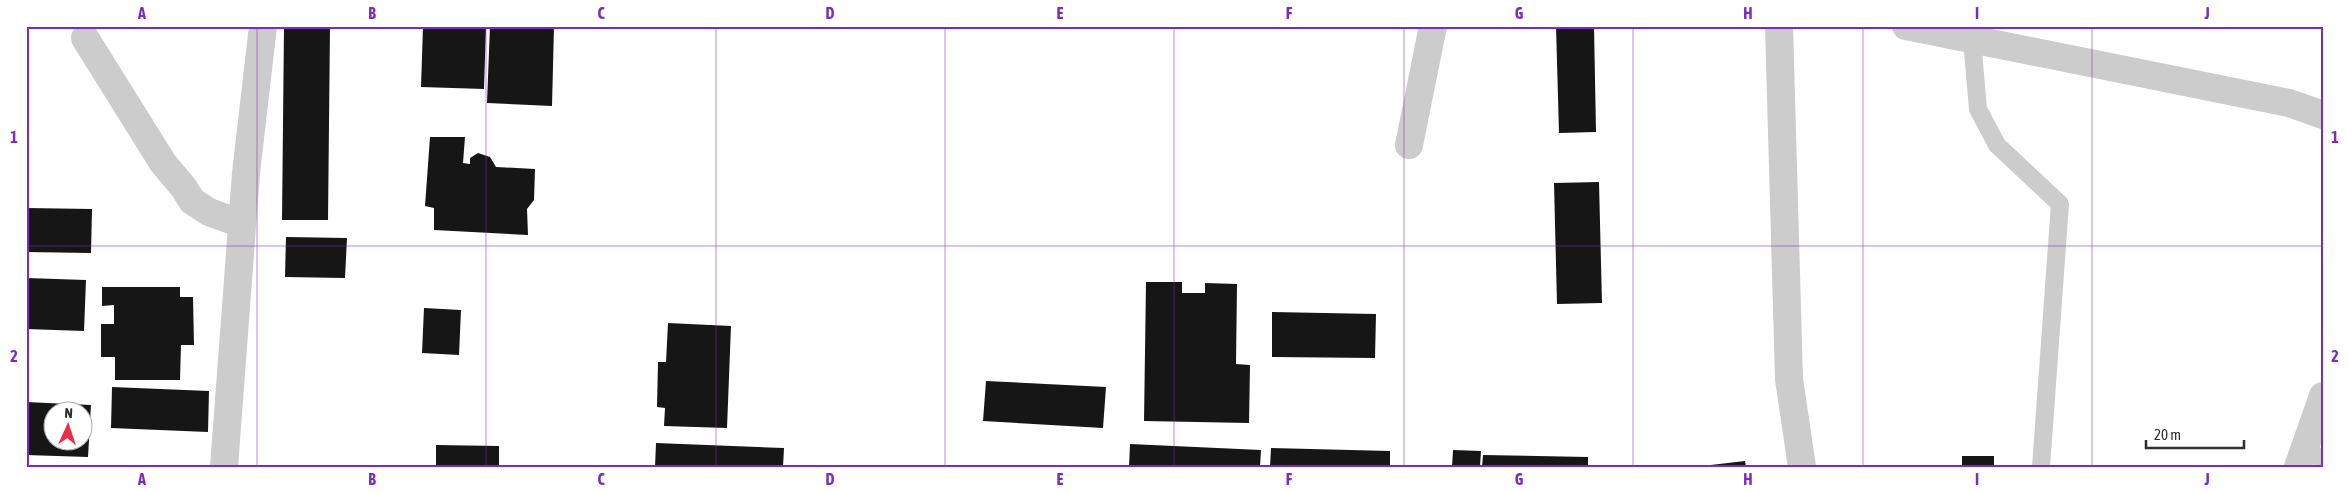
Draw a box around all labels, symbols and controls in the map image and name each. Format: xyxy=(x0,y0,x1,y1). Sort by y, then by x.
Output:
text: A xyxy=(137,4,146,22)
text: B xyxy=(368,4,376,22)
text: C xyxy=(597,4,605,22)
text: D xyxy=(826,4,835,22)
text: E xyxy=(1057,4,1064,22)
text: F xyxy=(1286,4,1293,22)
text: G xyxy=(1515,4,1524,22)
text: H xyxy=(1743,4,1753,22)
text: I xyxy=(1975,4,1979,22)
text: J xyxy=(2203,4,2210,22)
text: 1 xyxy=(10,128,18,146)
text: 1 xyxy=(2331,128,2339,146)
text: 2 xyxy=(10,347,18,365)
text: 2 xyxy=(2331,347,2339,365)
north arrow xyxy=(42,400,92,450)
text: N xyxy=(64,405,73,421)
scale bar xyxy=(2146,418,2244,450)
text: 20 m xyxy=(2154,426,2181,443)
text: A xyxy=(137,470,146,488)
text: B xyxy=(368,470,376,488)
text: C xyxy=(597,470,605,488)
text: D xyxy=(826,470,835,488)
text: E xyxy=(1057,470,1064,488)
text: F xyxy=(1286,470,1293,488)
text: G xyxy=(1515,470,1524,488)
text: H xyxy=(1743,470,1753,488)
text: I xyxy=(1975,470,1979,488)
text: J xyxy=(2203,470,2210,488)

